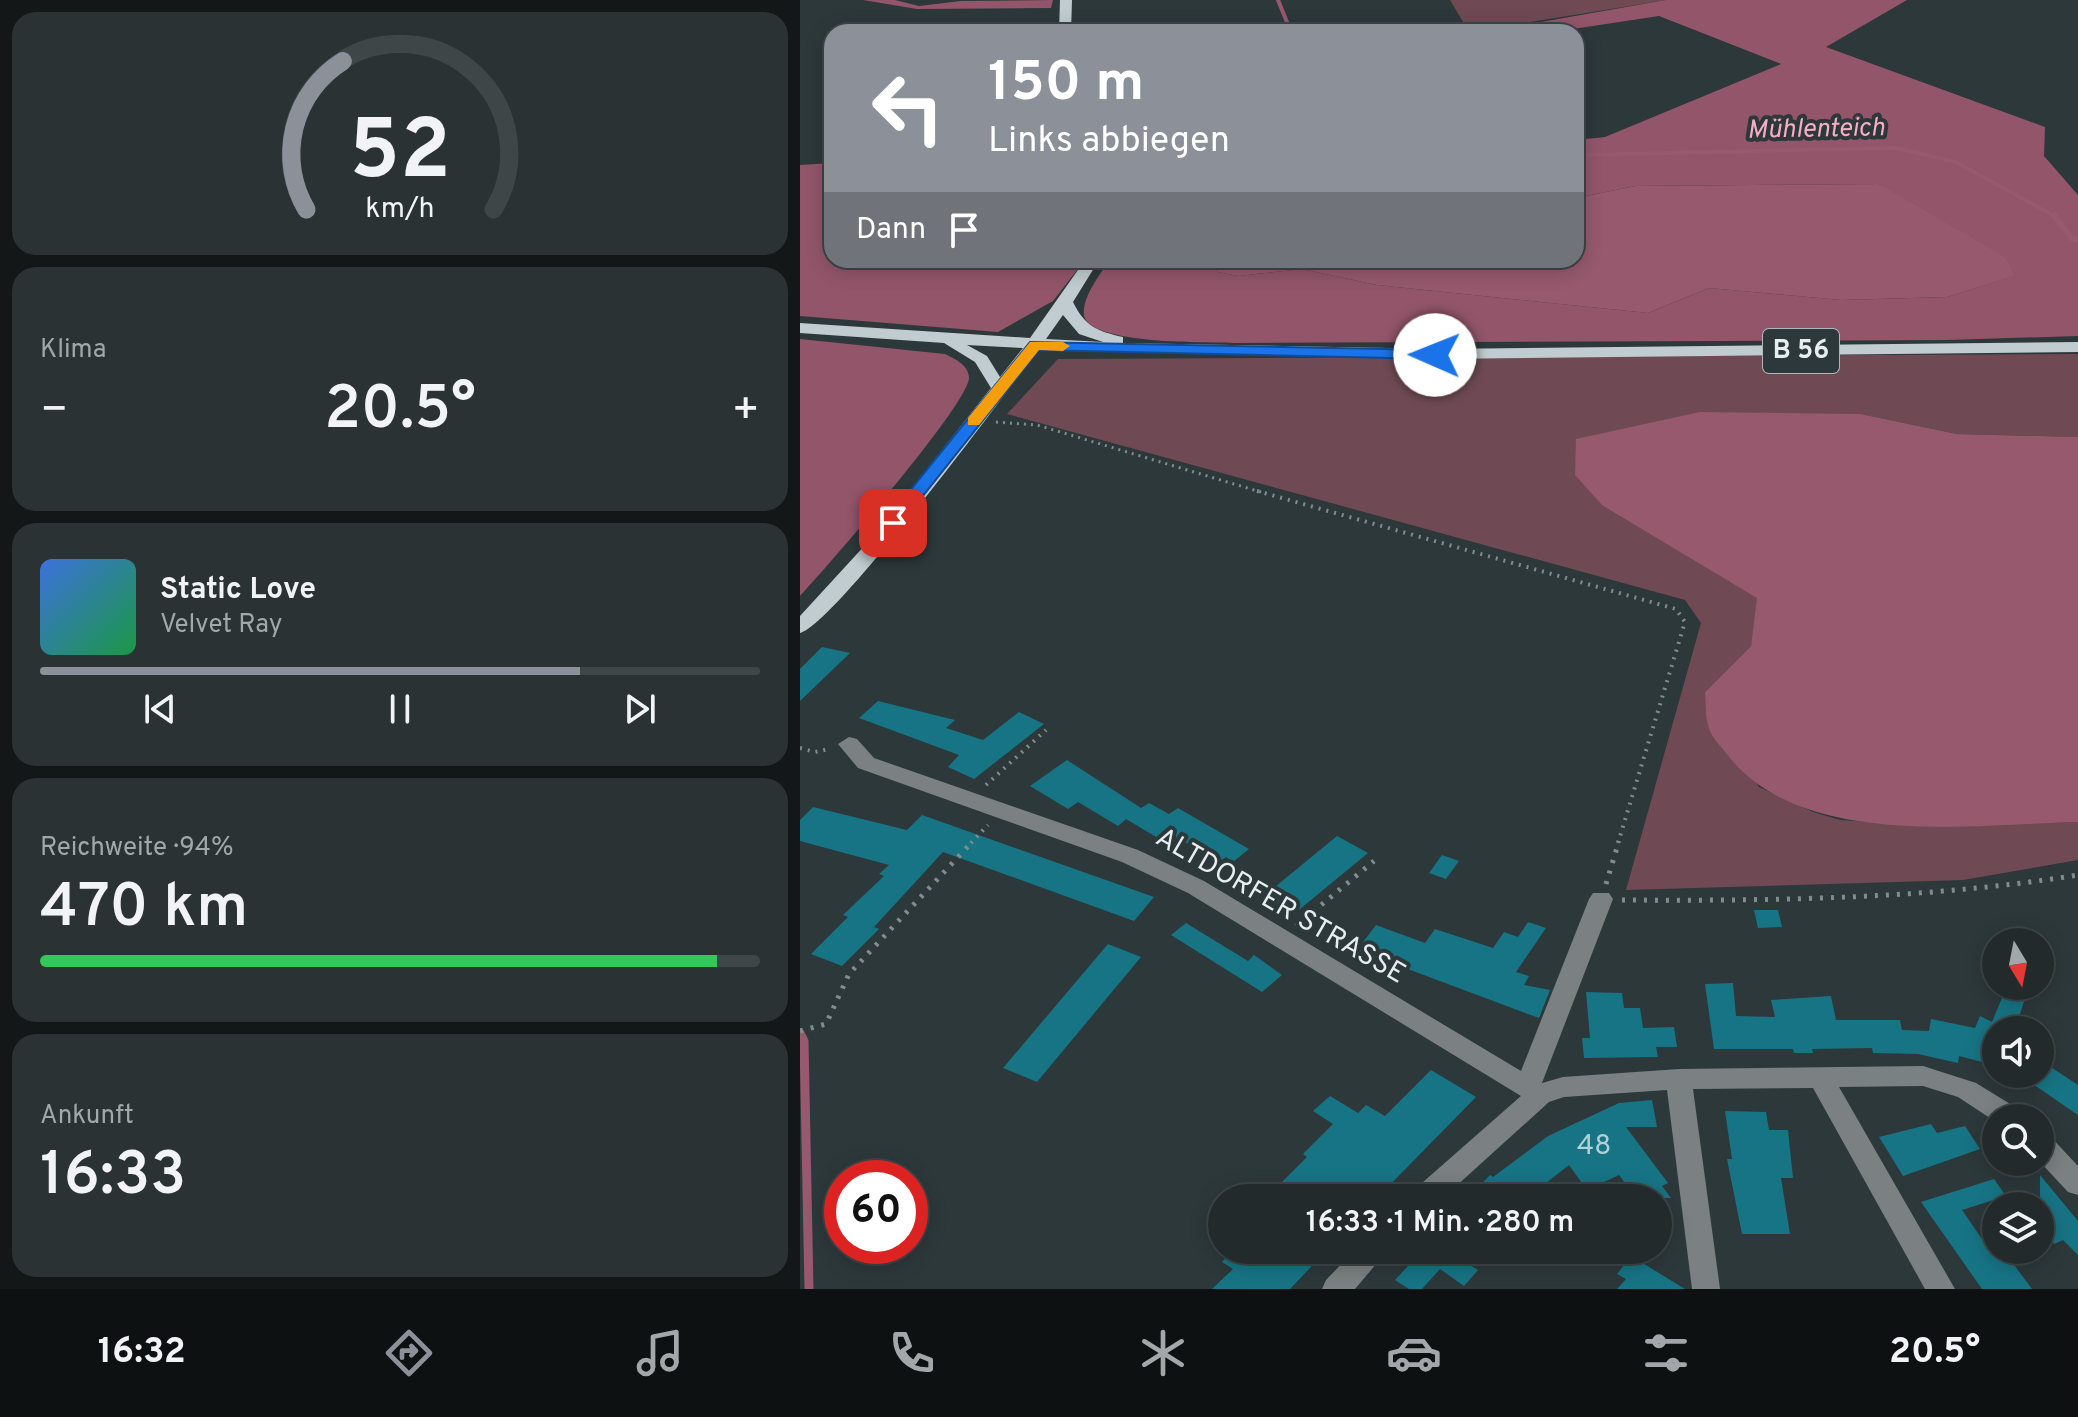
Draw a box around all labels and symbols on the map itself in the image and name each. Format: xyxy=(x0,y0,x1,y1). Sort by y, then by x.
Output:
water label: Mühlenteich xyxy=(1747,112,1885,148)
position arrow xyxy=(1393,313,1477,397)
road number: B 56 xyxy=(1763,329,1839,373)
pin xyxy=(859,489,927,557)
street label: ALTDORFER STRASSE xyxy=(1149,821,1411,993)
north arrow xyxy=(1982,928,2054,1000)
house number: 48 xyxy=(1577,1129,1611,1165)
speed limit sign: 60 xyxy=(824,1160,928,1264)

